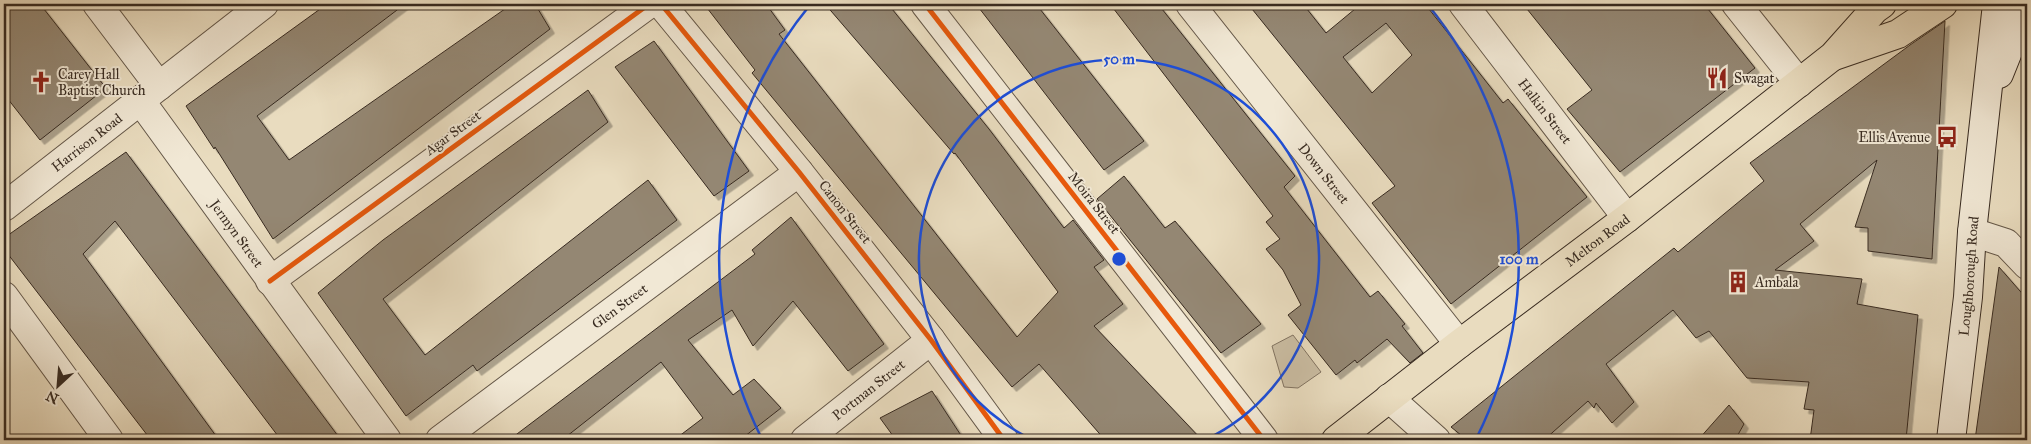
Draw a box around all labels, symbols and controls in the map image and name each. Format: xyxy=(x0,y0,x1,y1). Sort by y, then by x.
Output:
text: 50 m xyxy=(1103,50,1135,68)
restaurant icon: Swagat xyxy=(1704,65,1730,91)
place label: Carey Hall Baptist Church xyxy=(58,66,146,99)
church icon: Carey Hall Baptist Church xyxy=(28,69,54,95)
place label: Swagat xyxy=(1734,70,1774,87)
street label: Halkin Street xyxy=(1515,75,1576,147)
street label: Agar Street xyxy=(421,107,484,160)
street label: Harrison Road xyxy=(48,109,126,175)
bus stop icon: Ellis Avenue xyxy=(1934,124,1960,150)
place label: Ellis Avenue xyxy=(1858,129,1930,146)
street label: Down Street xyxy=(1295,140,1353,207)
street label: Moira Street xyxy=(1064,169,1124,238)
street label: Canon Street xyxy=(815,177,875,247)
street label: Jermyn Street xyxy=(205,195,267,271)
street label: Melton Road xyxy=(1562,210,1633,270)
street label: Loughborough Road xyxy=(1955,215,1982,337)
centre of rings xyxy=(1110,250,1128,268)
text: 100 m xyxy=(1499,250,1539,268)
building icon: Ambala xyxy=(1725,269,1751,295)
place label: Ambala xyxy=(1754,274,1799,291)
street label: Glen Street xyxy=(588,280,651,332)
street label: Portman Street xyxy=(829,356,908,424)
north arrow xyxy=(32,362,82,412)
text: N xyxy=(43,387,62,407)

